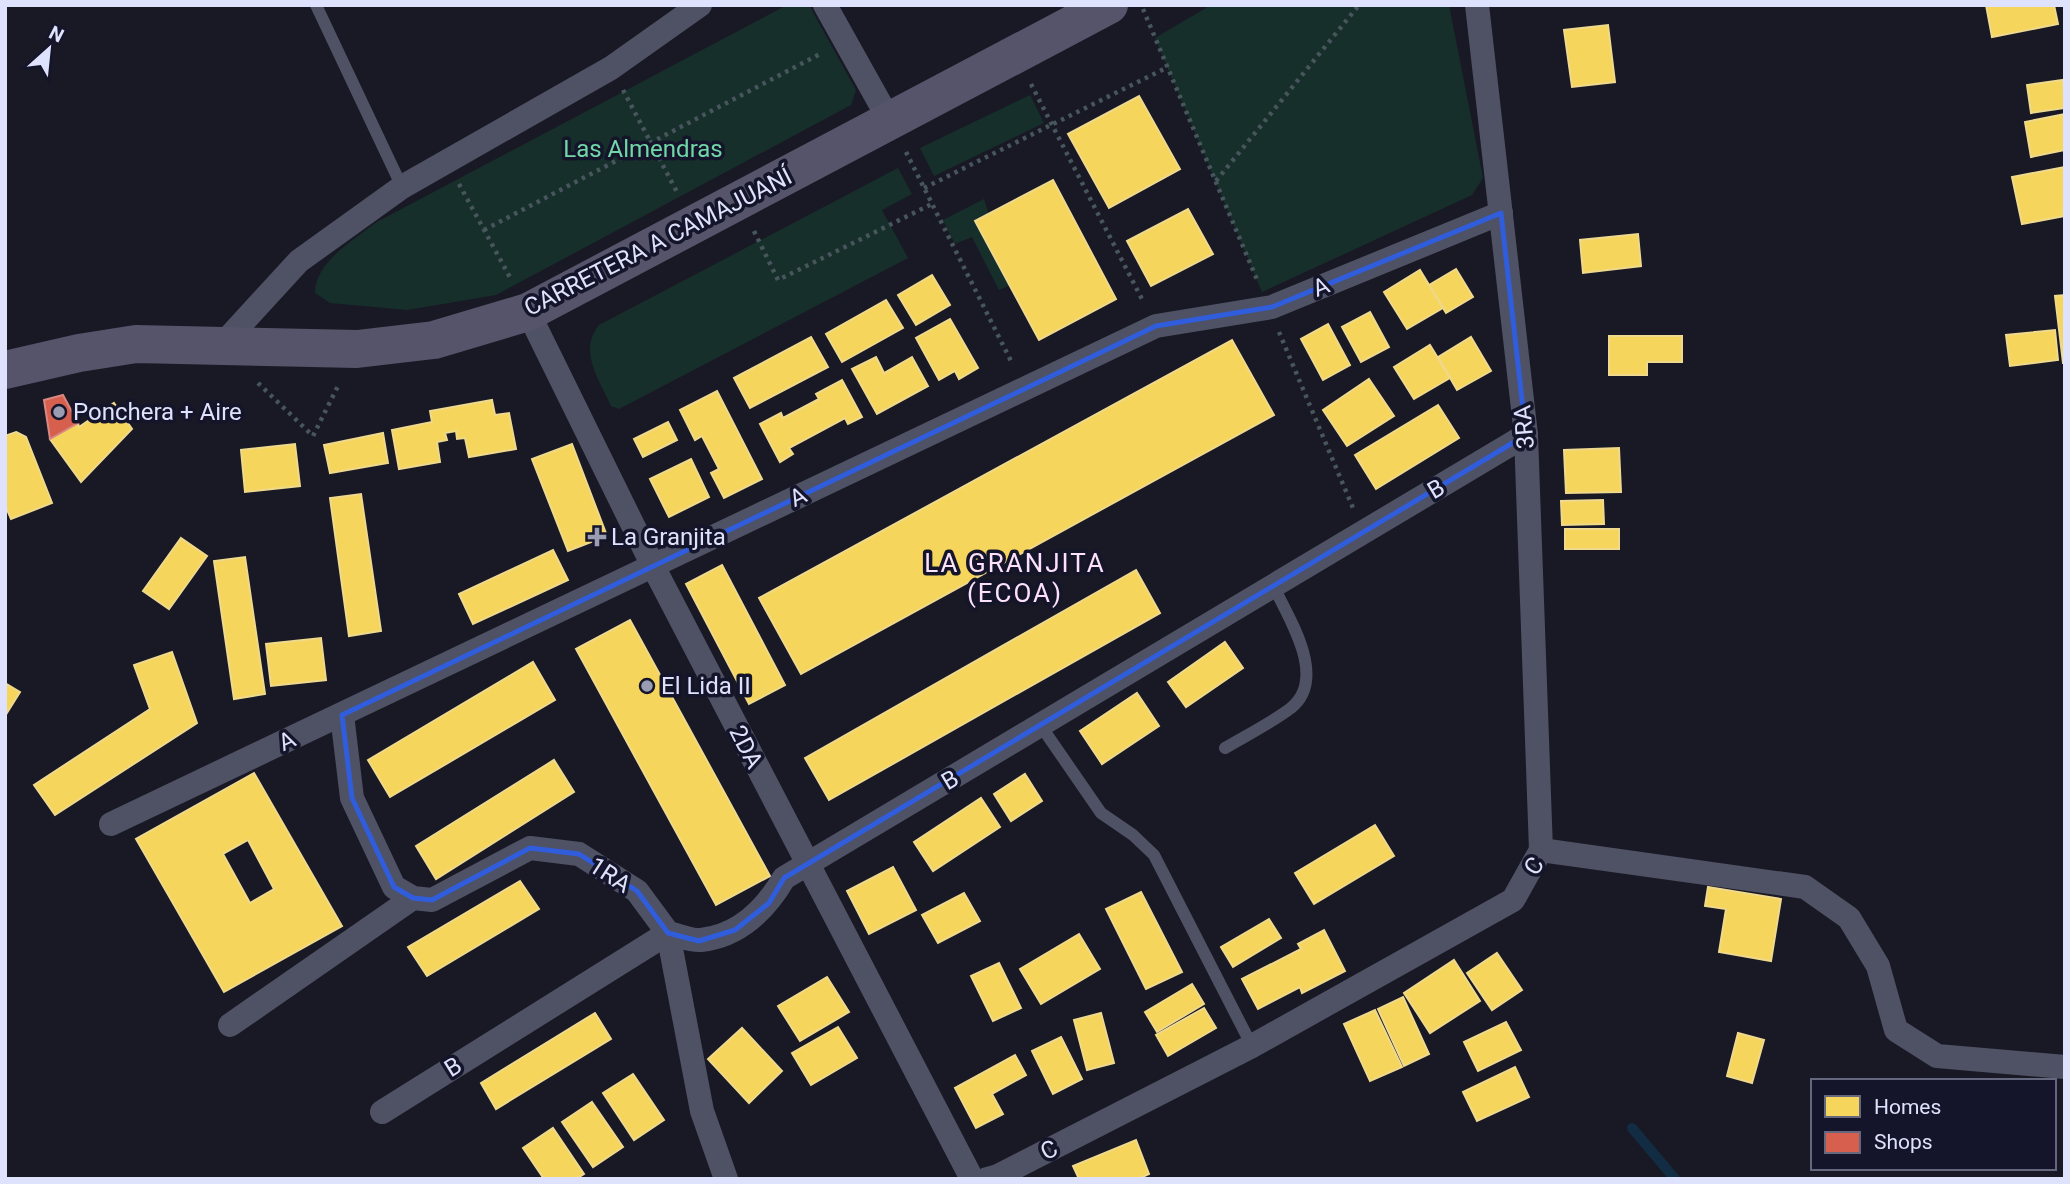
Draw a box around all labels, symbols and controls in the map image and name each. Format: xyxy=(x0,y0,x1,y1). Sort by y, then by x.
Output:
north arrow xyxy=(14,14,84,84)
text: N xyxy=(45,21,68,48)
park label: Las Almendras xyxy=(563,135,723,163)
street label: CARRETERA A CAMAJUANÍ xyxy=(519,162,797,322)
street label: A xyxy=(1308,271,1334,303)
place label: Ponchera + Aire xyxy=(73,398,242,426)
marker: Ponchera + Aire xyxy=(51,404,67,420)
street label: 3RA xyxy=(1508,404,1540,450)
street label: B xyxy=(1422,473,1450,505)
street label: A xyxy=(785,481,811,513)
place label: La Granjita xyxy=(611,523,726,551)
marker: La Granjita xyxy=(589,529,605,545)
district label: LA GRANJITA (ECOA) xyxy=(924,548,1106,608)
place label: El Lida II xyxy=(661,672,751,700)
marker: El Lida II xyxy=(639,678,655,694)
street label: 2DA xyxy=(723,721,769,774)
street label: A xyxy=(274,725,300,757)
street label: B xyxy=(936,764,964,796)
street label: 1RA xyxy=(584,851,636,899)
street label: C xyxy=(1518,852,1550,880)
street label: B xyxy=(439,1051,467,1083)
legend xyxy=(1811,1079,2056,1170)
text: Homes xyxy=(1874,1095,1941,1119)
text: Shops xyxy=(1874,1130,1933,1154)
street label: C xyxy=(1036,1134,1062,1166)

